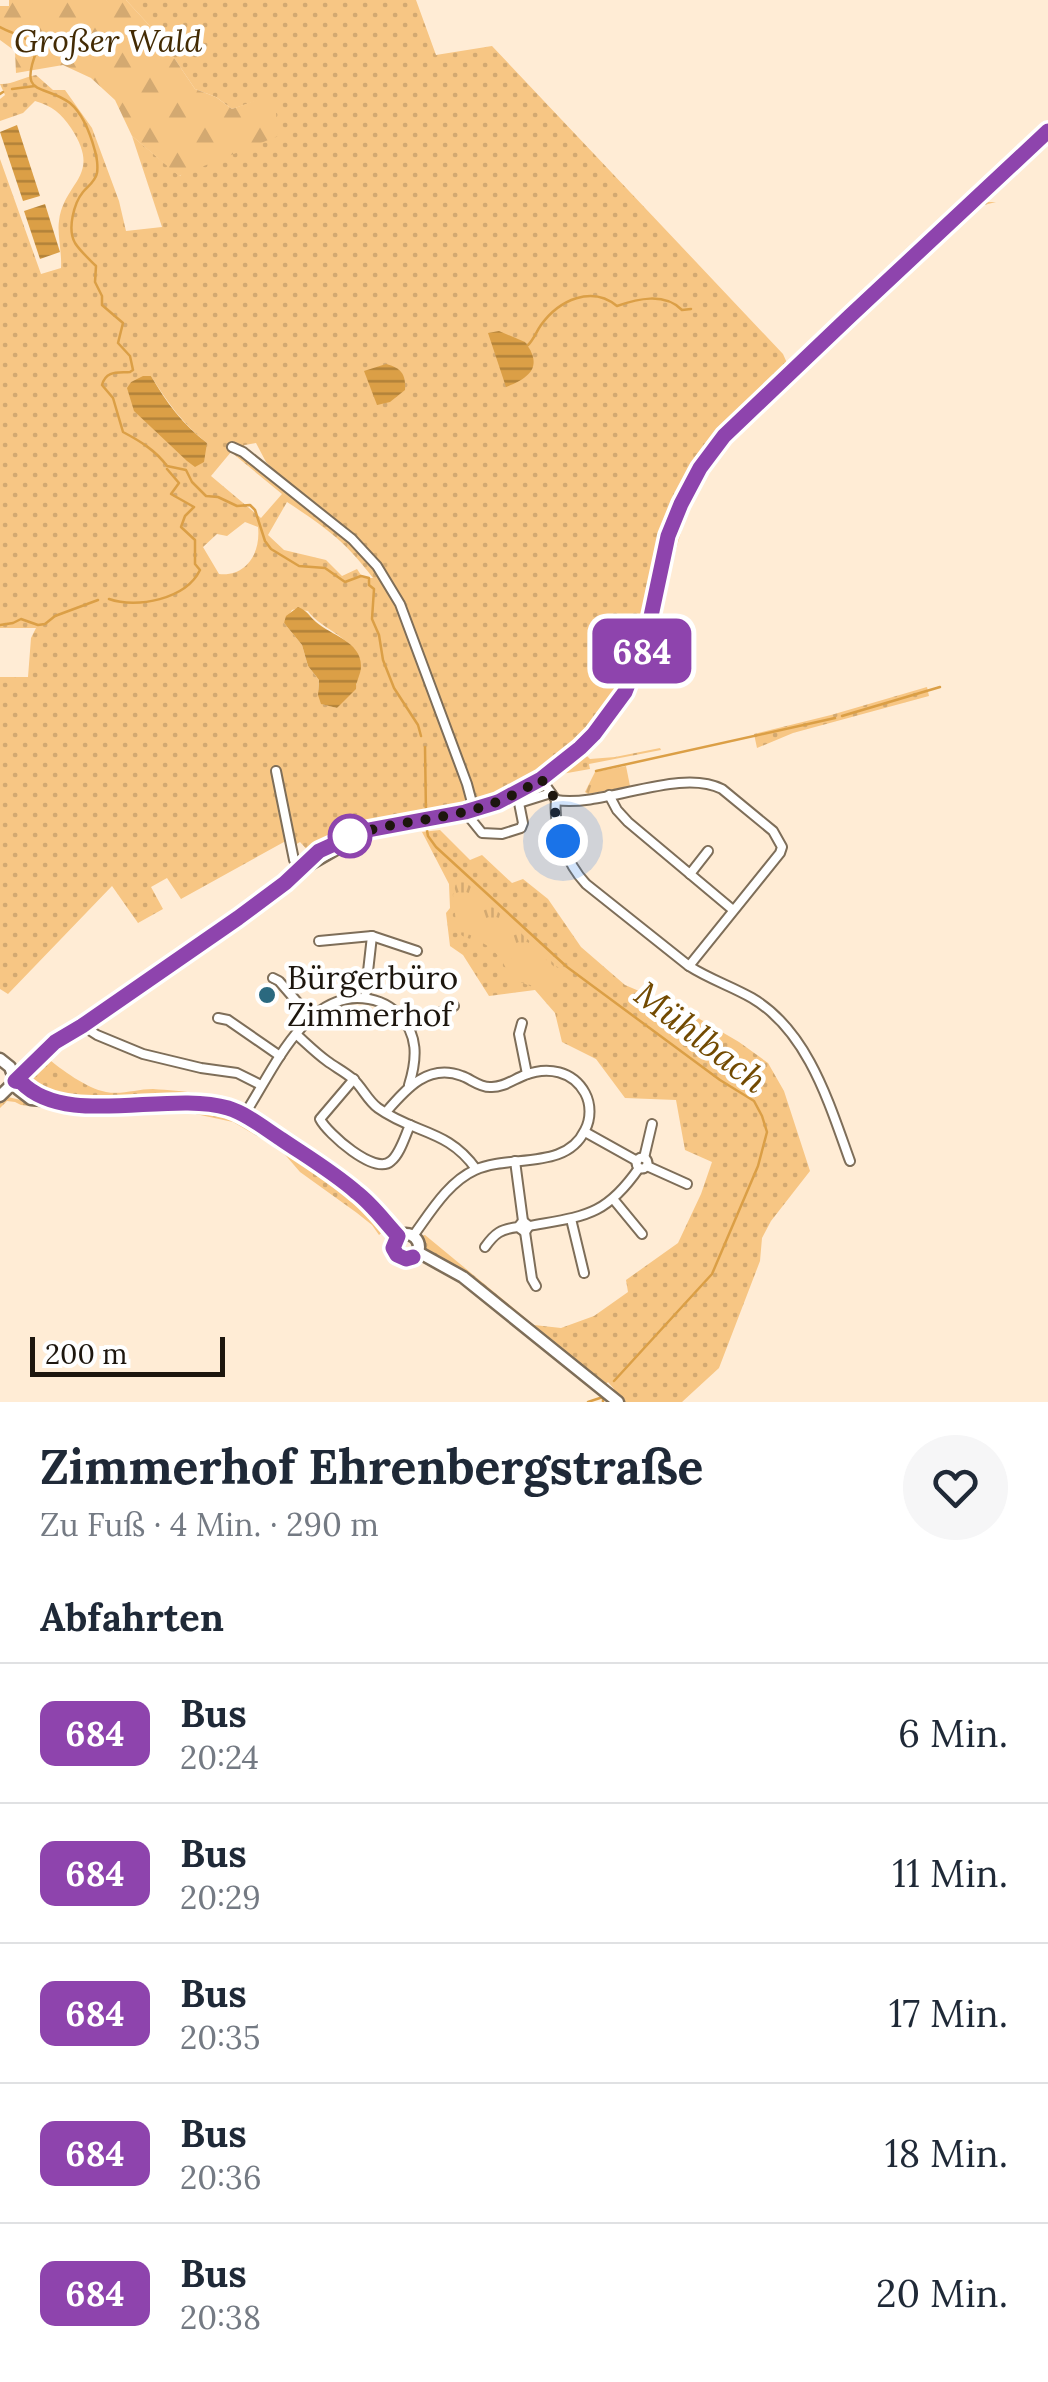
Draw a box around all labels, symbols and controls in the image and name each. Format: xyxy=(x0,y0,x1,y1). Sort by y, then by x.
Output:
park label: Großer Wald xyxy=(14,20,202,61)
line badge: 684 xyxy=(584,618,700,684)
text: 684 xyxy=(612,629,672,674)
unlabelled marker xyxy=(329,815,371,857)
your location xyxy=(538,816,588,866)
place label: Bürgerbüro Zimmerhof xyxy=(287,957,458,1035)
water label: Mühlbach xyxy=(626,971,776,1103)
marker: Bürgerbüro Zimmerhof xyxy=(256,984,278,1006)
scale bar xyxy=(30,1332,225,1376)
text: 200 m xyxy=(45,1336,127,1372)
button: heart xyxy=(903,1435,1008,1540)
text: Zimmerhof Ehrenbergstraße xyxy=(40,1436,703,1497)
text: Zu Fuß · 4 Min. · 290 m xyxy=(40,1504,379,1545)
text: Abfahrten xyxy=(40,1593,224,1641)
text: Bus xyxy=(180,1689,247,1737)
text: 6 Min. xyxy=(898,1709,1008,1757)
text: 684 xyxy=(65,1711,125,1756)
text: 20:24 xyxy=(180,1737,259,1778)
text: Bus xyxy=(180,1829,247,1877)
text: 11 Min. xyxy=(892,1849,1008,1897)
text: 684 xyxy=(65,1851,125,1896)
text: 20:29 xyxy=(180,1877,261,1918)
text: Bus xyxy=(180,1969,247,2017)
text: 17 Min. xyxy=(889,1989,1008,2037)
text: 684 xyxy=(65,1991,125,2036)
text: 20:35 xyxy=(180,2017,260,2058)
text: Bus xyxy=(180,2109,247,2157)
text: 18 Min. xyxy=(885,2129,1008,2177)
text: 684 xyxy=(65,2131,125,2176)
text: 20:36 xyxy=(180,2157,261,2198)
text: Bus xyxy=(180,2249,247,2297)
text: 20 Min. xyxy=(876,2269,1008,2317)
text: 684 xyxy=(65,2271,125,2316)
text: 20:38 xyxy=(180,2297,261,2338)

